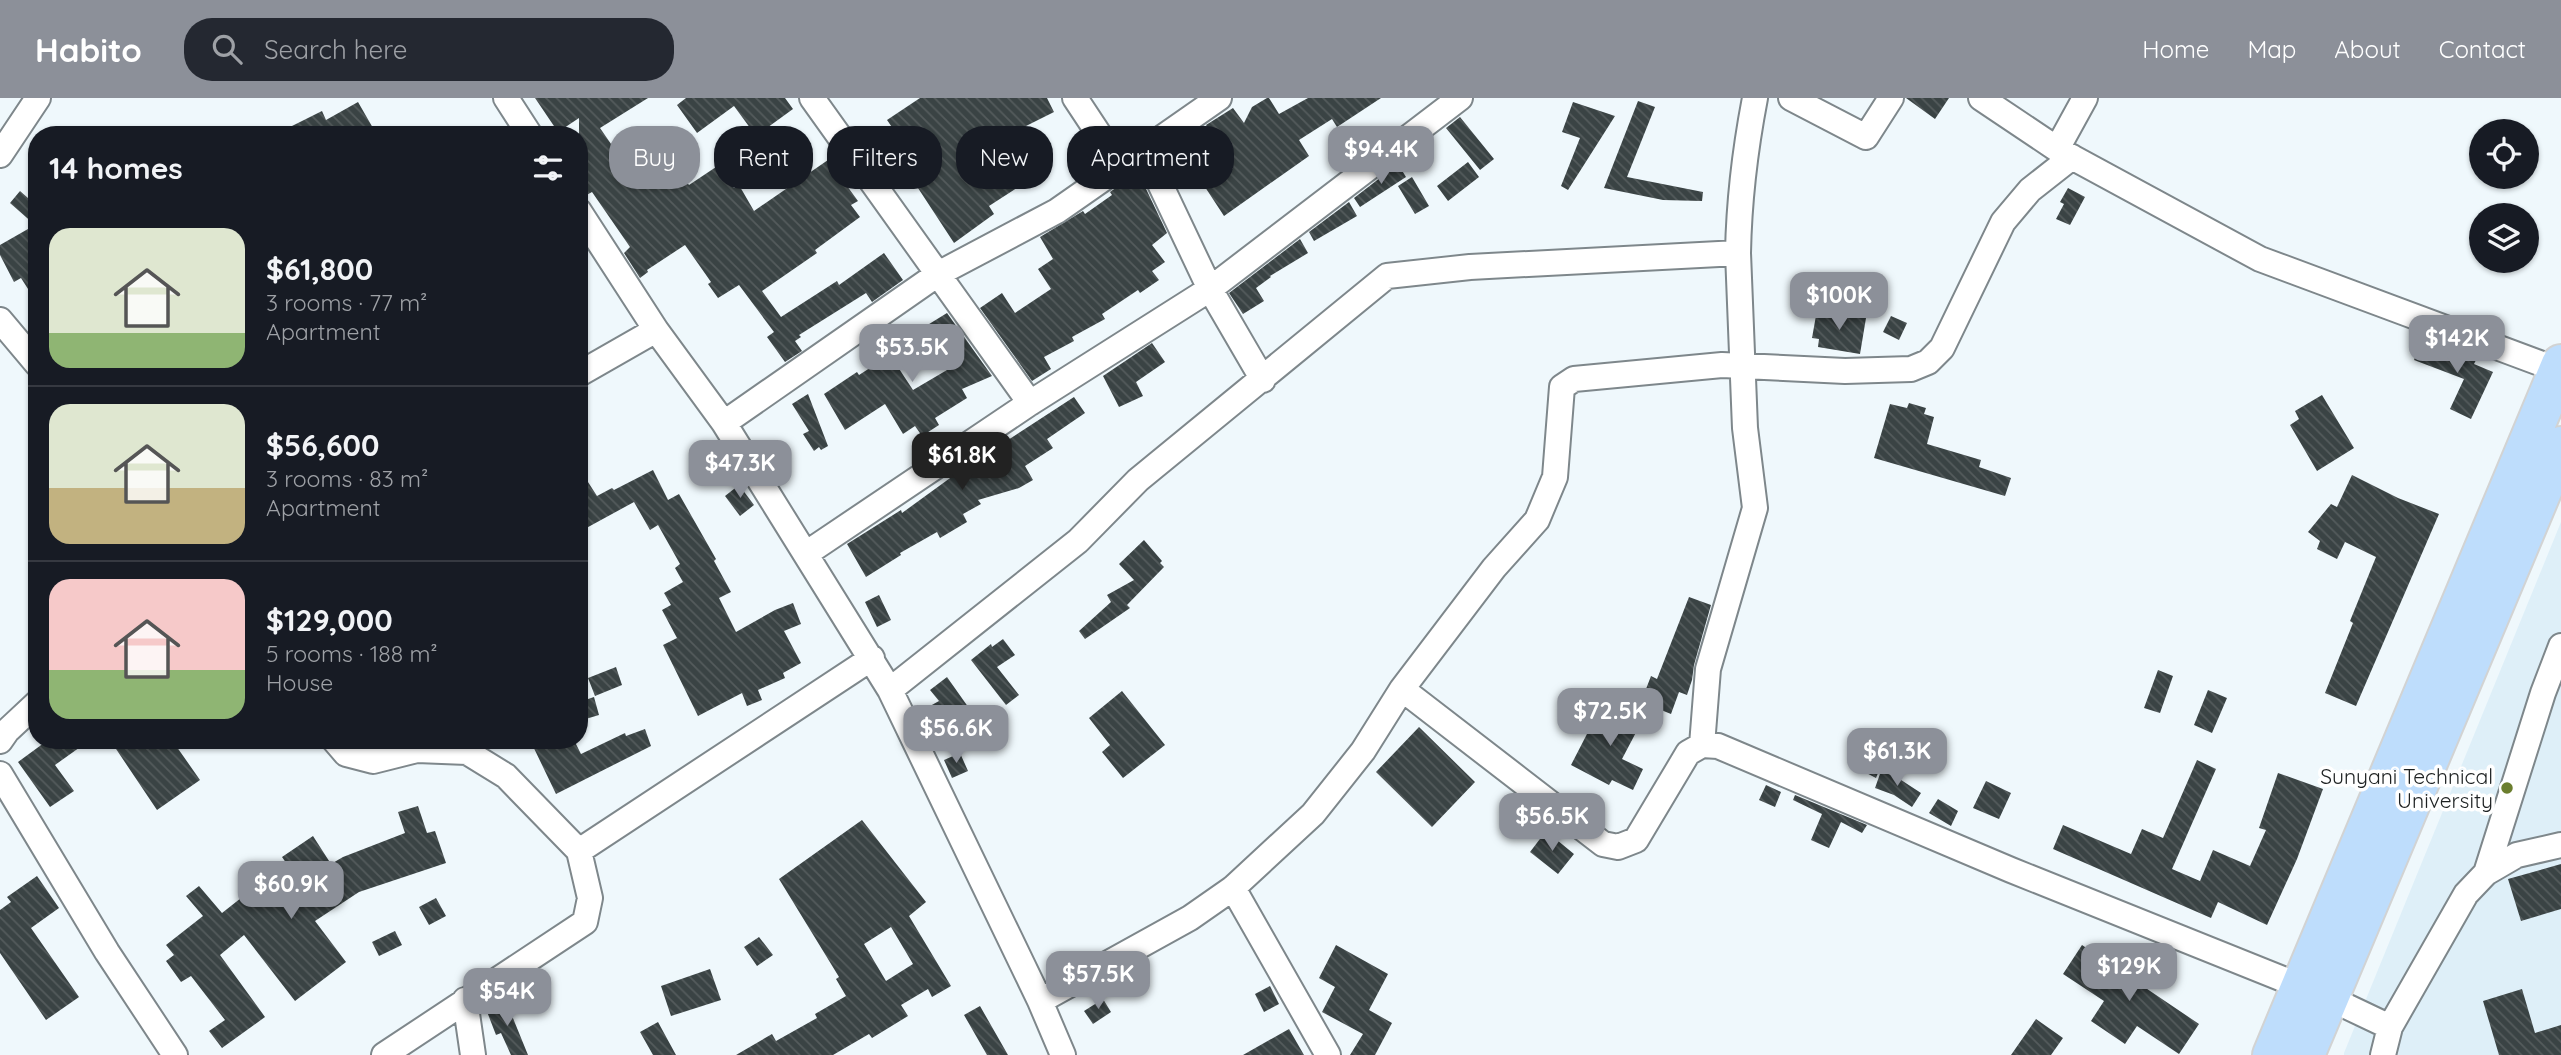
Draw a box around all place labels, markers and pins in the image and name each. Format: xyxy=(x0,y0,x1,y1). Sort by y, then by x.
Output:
pin: $94.4K xyxy=(1324,126,1438,186)
pin: $100K xyxy=(1790,272,1888,332)
pin: $142K xyxy=(2408,316,2506,375)
pin: $53.5K xyxy=(855,324,969,384)
pin: $61.8K xyxy=(905,432,1019,492)
pin: $47.3K xyxy=(683,440,797,500)
pin: $72.5K xyxy=(1553,688,1667,748)
pin: $56.6K xyxy=(899,706,1013,765)
pin: $61.3K xyxy=(1840,728,1954,788)
place label: Sunyani Technical University xyxy=(2320,763,2493,813)
marker: Sunyani Technical University xyxy=(2499,780,2515,796)
pin: $56.5K xyxy=(1495,794,1609,853)
pin: $60.9K xyxy=(234,862,348,921)
pin: $129K xyxy=(2080,944,2178,1003)
pin: $57.5K xyxy=(1041,951,1155,1011)
pin: $54K xyxy=(466,968,548,1028)

